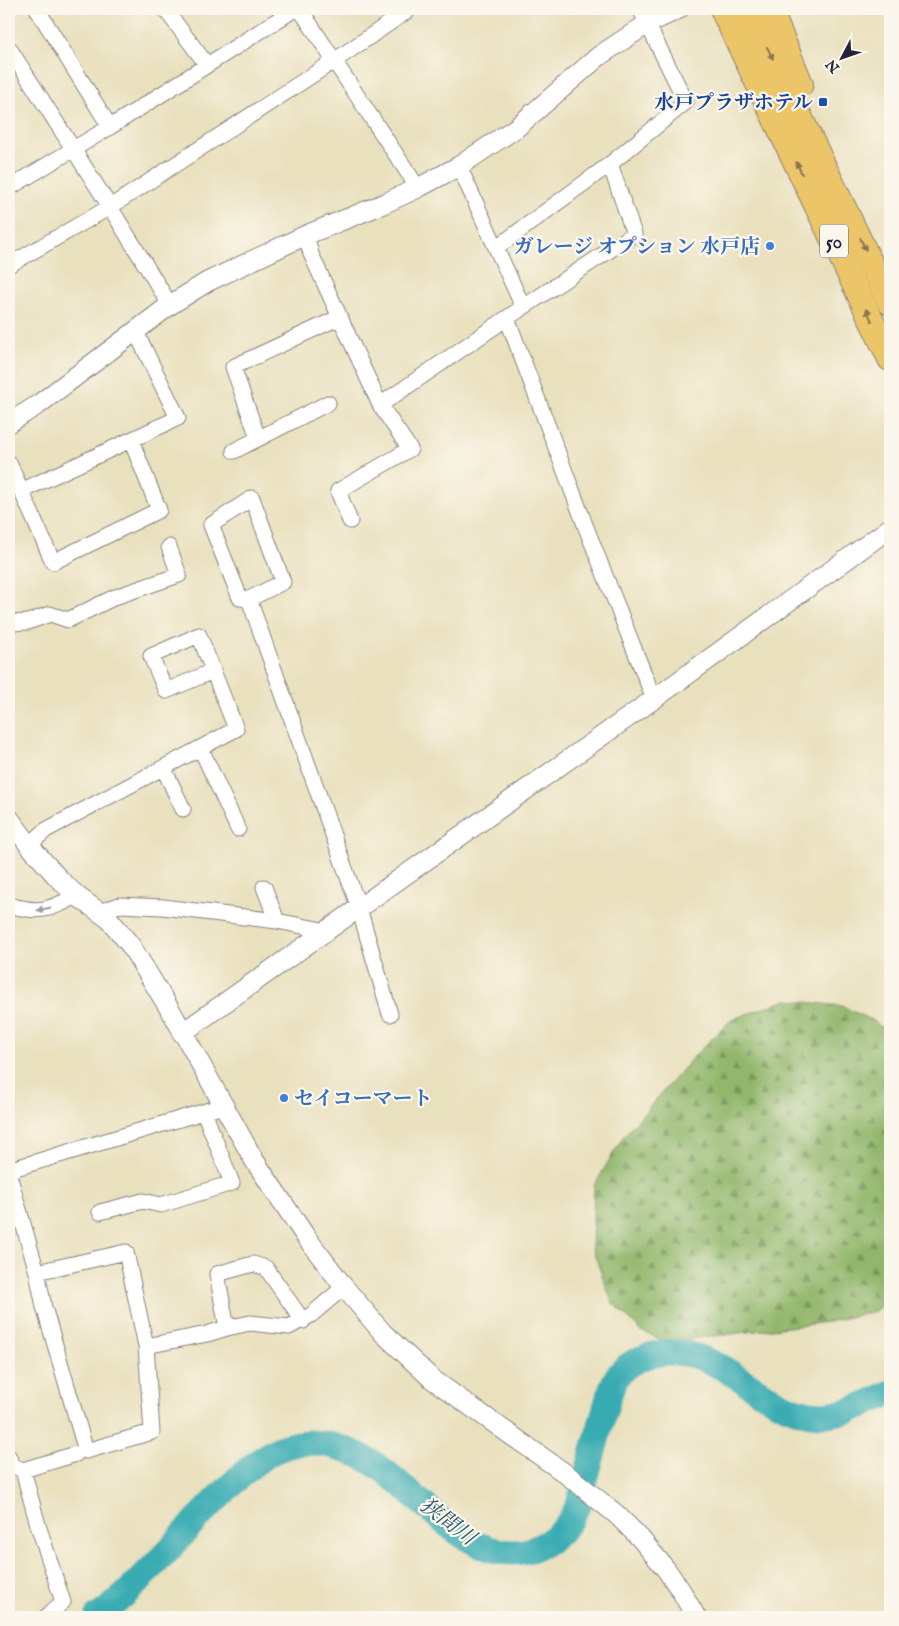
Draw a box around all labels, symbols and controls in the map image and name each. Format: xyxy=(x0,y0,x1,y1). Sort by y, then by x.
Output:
north arrow xyxy=(816,32,866,82)
one-way arrow xyxy=(766,46,774,60)
text: N xyxy=(822,55,844,77)
place label: 水戸プラザホテル xyxy=(654,91,813,116)
marker: 水戸プラザホテル xyxy=(817,96,829,108)
one-way arrow xyxy=(795,161,803,175)
road number: 50 xyxy=(820,225,848,258)
place label: ガレージ オプション 水戸店 xyxy=(513,235,760,260)
one-way arrow xyxy=(858,237,867,252)
marker: ガレージ オプション 水戸店 xyxy=(764,240,776,252)
one-way arrow xyxy=(865,308,873,322)
one-way arrow xyxy=(36,905,51,913)
place label: セイコーマート xyxy=(294,1087,433,1112)
marker: セイコーマート xyxy=(278,1092,290,1104)
water label: 狭間川 xyxy=(414,1492,482,1553)

